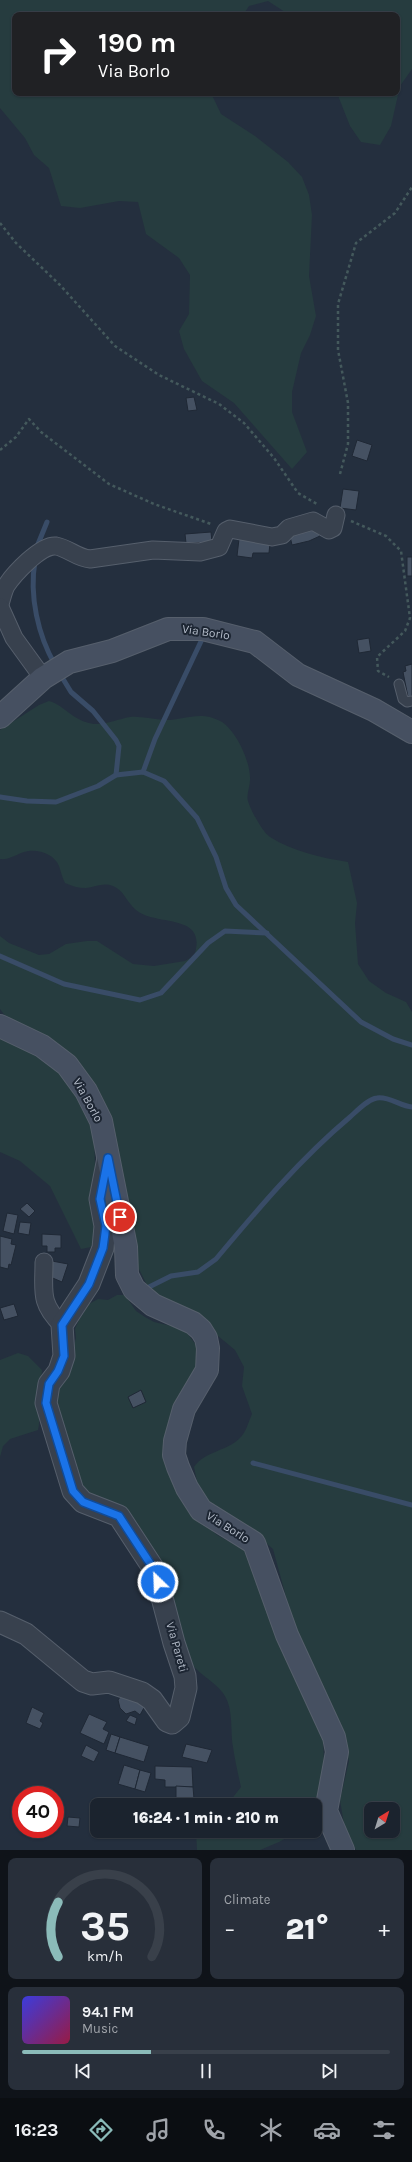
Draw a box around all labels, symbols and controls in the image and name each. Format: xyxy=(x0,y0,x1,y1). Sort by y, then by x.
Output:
text: 190 m xyxy=(98,26,176,59)
icon: right xyxy=(32,28,84,80)
text: Via Borlo xyxy=(98,60,170,82)
street label: Via Borlo xyxy=(181,622,231,642)
street label: Via Borlo xyxy=(70,1076,106,1124)
pin xyxy=(103,1200,137,1234)
icon: arrive xyxy=(109,1206,131,1228)
street label: Via Borlo xyxy=(204,1508,252,1546)
position arrow xyxy=(137,1561,179,1603)
street label: Via Pareti xyxy=(163,1620,191,1674)
speed limit sign: 40 xyxy=(12,1786,64,1838)
north arrow xyxy=(364,1802,400,1838)
map controls xyxy=(364,1802,400,1838)
text: 16:24 · 1 min · 210 m xyxy=(133,1809,279,1827)
text: Climate xyxy=(224,1892,270,1907)
text: 35 xyxy=(80,1901,130,1949)
text: 21° xyxy=(285,1911,329,1947)
text: − xyxy=(224,1916,236,1942)
text: + xyxy=(378,1916,390,1942)
text: km/h xyxy=(87,1947,123,1964)
text: 94.1 FM xyxy=(82,2003,134,2021)
text: Music xyxy=(82,2021,118,2036)
icon: previous xyxy=(72,2060,94,2082)
icon: pause xyxy=(195,2060,217,2082)
icon: next xyxy=(318,2060,340,2082)
icon: directions xyxy=(87,2116,115,2144)
icon: music xyxy=(144,2116,172,2144)
icon: phone xyxy=(200,2116,228,2144)
icon: climate xyxy=(257,2116,285,2144)
icon: car xyxy=(313,2116,341,2144)
icon: filters xyxy=(370,2116,398,2144)
text: 16:23 xyxy=(14,2119,59,2141)

